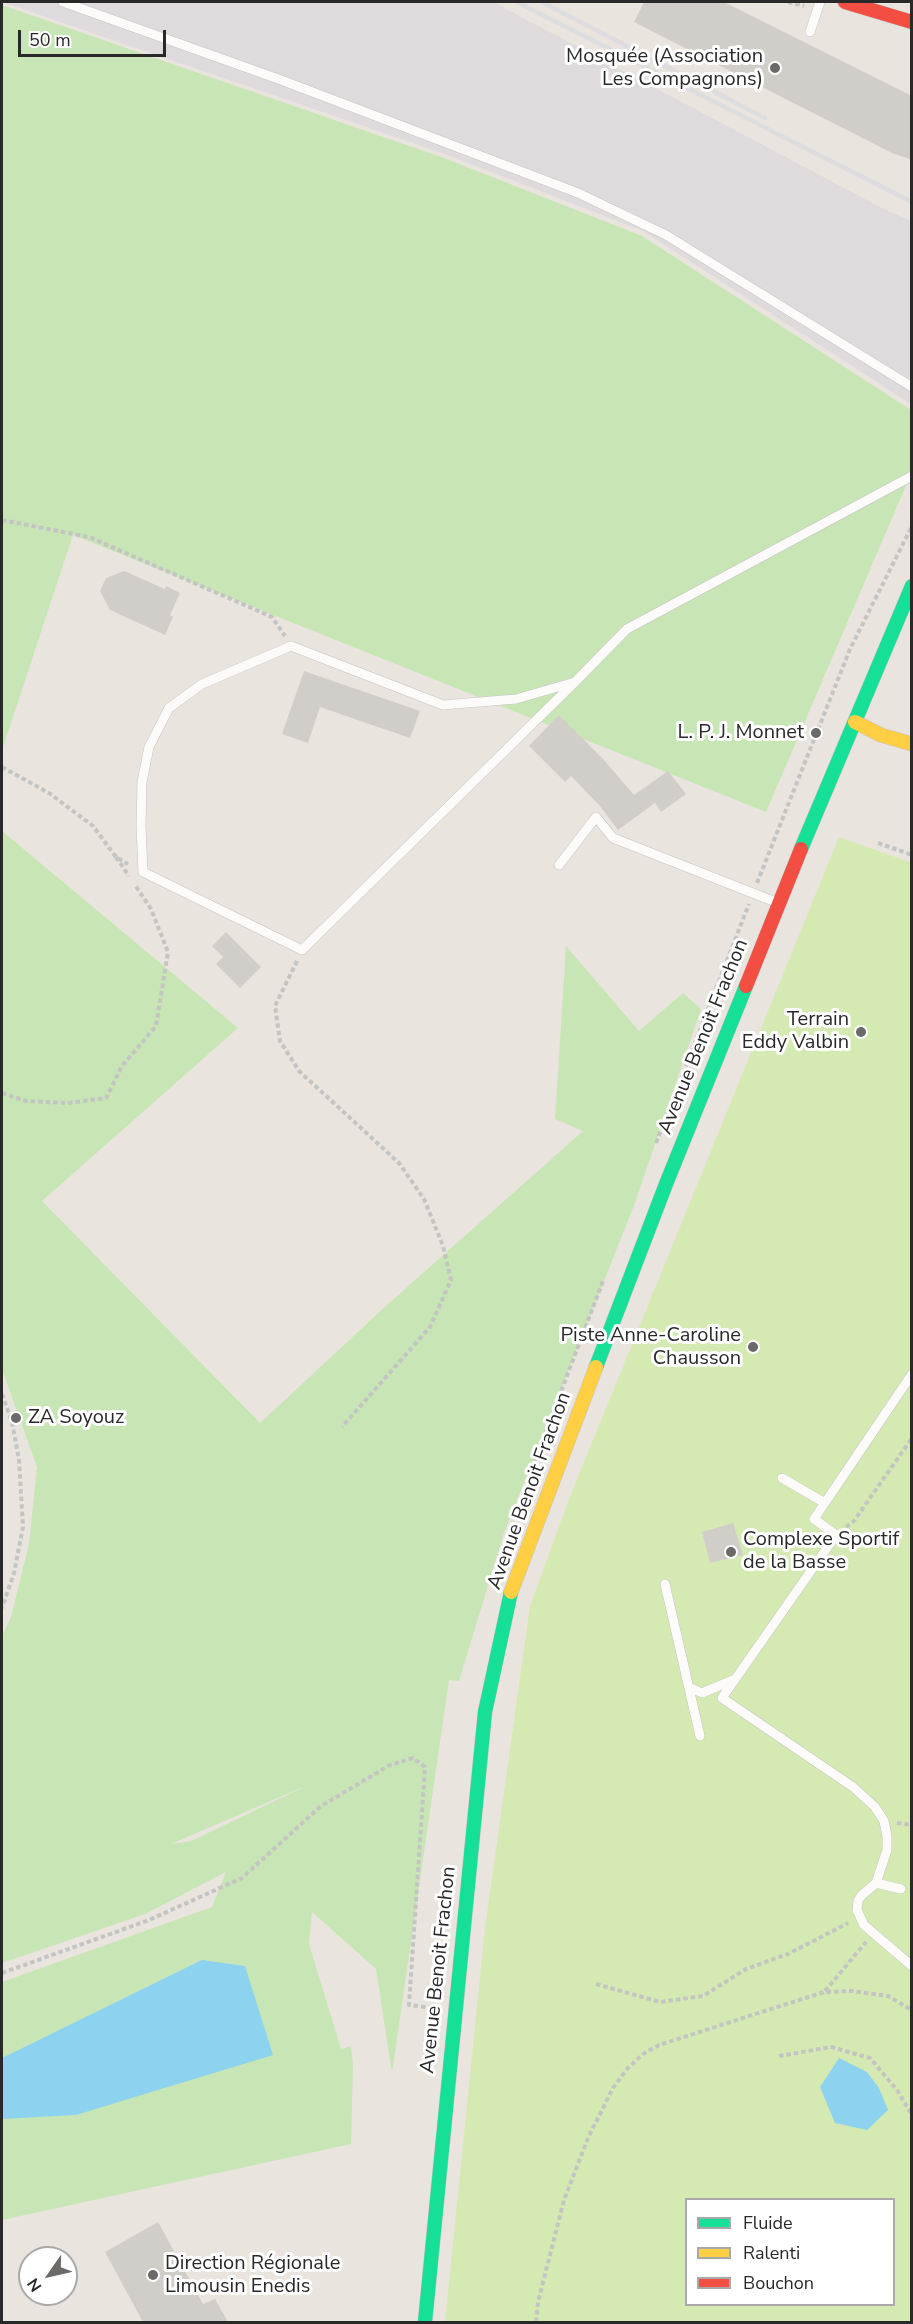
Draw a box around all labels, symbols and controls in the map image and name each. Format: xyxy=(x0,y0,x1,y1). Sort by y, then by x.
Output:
scale bar xyxy=(21,18,170,56)
text: 50 m xyxy=(29,28,71,52)
place label: Mosquée (Association Les Compagnons) xyxy=(566,45,763,92)
marker: Mosquée (Association Les Compagnons) xyxy=(768,61,782,75)
place label: L. P. J. Monnet xyxy=(677,721,804,745)
marker: L. P. J. Monnet xyxy=(809,726,823,740)
street label: Avenue Benoit Frachon xyxy=(654,936,754,1138)
place label: Terrain Eddy Valbin xyxy=(742,1008,849,1055)
marker: Terrain Eddy Valbin xyxy=(854,1025,868,1039)
place label: Piste Anne-Caroline Chausson xyxy=(560,1324,741,1371)
marker: Piste Anne-Caroline Chausson xyxy=(746,1340,760,1354)
street label: Avenue Benoit Frachon xyxy=(483,1389,577,1593)
place label: ZA Soyouz xyxy=(28,1406,124,1430)
marker: ZA Soyouz xyxy=(9,1411,23,1425)
place label: Complexe Sportif de la Basse xyxy=(743,1528,899,1575)
marker: Complexe Sportif de la Basse xyxy=(724,1545,738,1559)
street label: Avenue Benoit Frachon xyxy=(416,1865,462,2075)
legend xyxy=(685,2198,895,2306)
text: Fluide xyxy=(743,2211,793,2235)
text: Ralenti xyxy=(743,2241,800,2265)
north arrow xyxy=(18,2246,78,2306)
place label: Direction Régionale Limousin Enedis xyxy=(165,2252,340,2299)
marker: Direction Régionale Limousin Enedis xyxy=(146,2268,160,2282)
text: Bouchon xyxy=(743,2271,814,2295)
text: N xyxy=(22,2274,47,2296)

